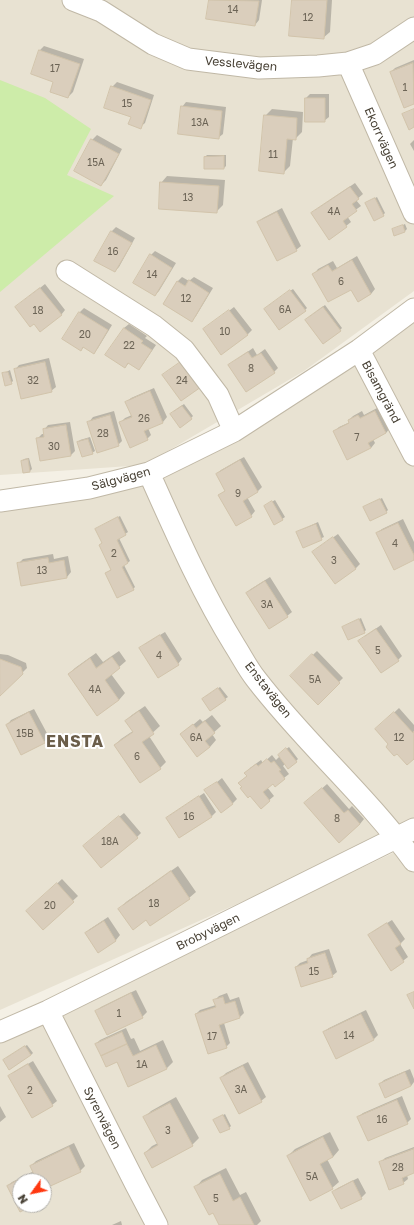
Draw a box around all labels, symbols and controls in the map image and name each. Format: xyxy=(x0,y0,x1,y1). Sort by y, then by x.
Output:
house number: 14 xyxy=(228,4,238,16)
house number: 12 xyxy=(303,12,313,24)
street label: Vesslevägen xyxy=(204,54,278,74)
house number: 17 xyxy=(50,63,60,75)
house number: 1 xyxy=(403,82,407,94)
house number: 15 xyxy=(122,98,132,110)
street label: Ekorrvägen xyxy=(361,105,401,171)
house number: 13A xyxy=(191,117,209,129)
house number: 11 xyxy=(268,149,278,161)
house number: 15A xyxy=(87,157,105,169)
house number: 13 xyxy=(183,192,193,204)
house number: 4A xyxy=(328,206,340,218)
house number: 16 xyxy=(108,246,118,258)
house number: 14 xyxy=(147,269,157,281)
house number: 6 xyxy=(338,276,344,288)
house number: 12 xyxy=(181,293,191,305)
house number: 6A xyxy=(279,304,291,316)
house number: 18 xyxy=(33,305,43,317)
house number: 10 xyxy=(219,326,231,338)
house number: 20 xyxy=(79,329,91,341)
house number: 22 xyxy=(123,340,135,352)
street label: Bisamgränd xyxy=(359,358,403,426)
house number: 8 xyxy=(248,363,254,375)
house number: 32 xyxy=(27,375,39,387)
house number: 24 xyxy=(176,375,188,387)
house number: 26 xyxy=(138,413,150,425)
house number: 28 xyxy=(97,428,109,440)
house number: 7 xyxy=(354,432,360,444)
house number: 30 xyxy=(48,441,60,453)
street label: Sälgvägen xyxy=(90,464,152,494)
house number: 9 xyxy=(235,488,241,500)
house number: 4 xyxy=(392,538,398,550)
house number: 2 xyxy=(111,548,117,560)
house number: 3 xyxy=(331,555,337,567)
house number: 13 xyxy=(37,565,47,577)
house number: 3A xyxy=(261,599,273,611)
house number: 5 xyxy=(375,645,381,657)
house number: 4 xyxy=(156,650,162,662)
street label: Enstavägen xyxy=(242,659,294,721)
house number: 5A xyxy=(309,674,321,686)
house number: 4A xyxy=(89,684,101,696)
house number: 15B xyxy=(16,728,34,740)
district label: ENSTA xyxy=(46,732,104,752)
house number: 6A xyxy=(190,732,202,744)
house number: 12 xyxy=(394,732,404,744)
house number: 6 xyxy=(134,751,140,763)
house number: 16 xyxy=(184,811,194,823)
house number: 8 xyxy=(334,813,340,825)
house number: 18A xyxy=(101,836,119,848)
house number: 18 xyxy=(149,898,159,910)
house number: 20 xyxy=(44,900,56,912)
street label: Brobyvägen xyxy=(174,910,242,954)
house number: 15 xyxy=(309,966,319,978)
house number: 1 xyxy=(117,1008,121,1020)
house number: 14 xyxy=(344,1030,354,1042)
house number: 17 xyxy=(207,1031,217,1043)
house number: 1A xyxy=(136,1059,148,1071)
street label: Syrenvägen xyxy=(80,1084,124,1152)
house number: 3A xyxy=(235,1084,247,1096)
house number: 2 xyxy=(27,1085,33,1097)
house number: 16 xyxy=(377,1114,387,1126)
house number: 3 xyxy=(165,1125,171,1137)
house number: 28 xyxy=(392,1162,404,1174)
house number: 5A xyxy=(306,1171,318,1183)
north arrow xyxy=(12,1173,52,1213)
text: N xyxy=(15,1192,30,1206)
house number: 5 xyxy=(213,1193,219,1205)

